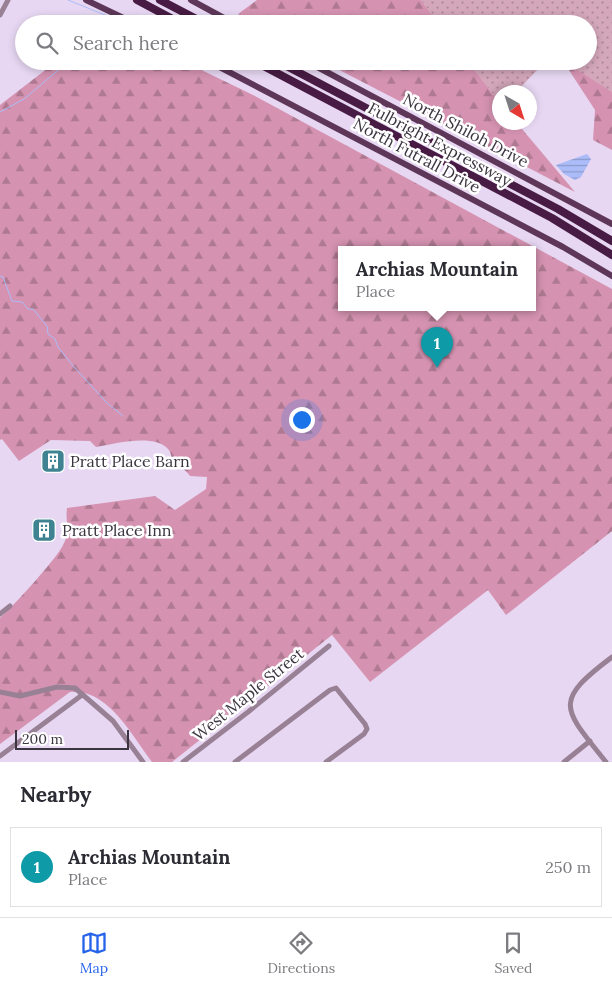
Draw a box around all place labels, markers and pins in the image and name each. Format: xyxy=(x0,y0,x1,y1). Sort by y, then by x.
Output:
pin: 1 xyxy=(421,327,453,368)
building icon: Pratt Place Barn xyxy=(40,448,66,474)
place label: Pratt Place Barn xyxy=(70,451,190,471)
building icon: Pratt Place Inn xyxy=(31,517,57,543)
place label: Pratt Place Inn xyxy=(62,520,172,540)

